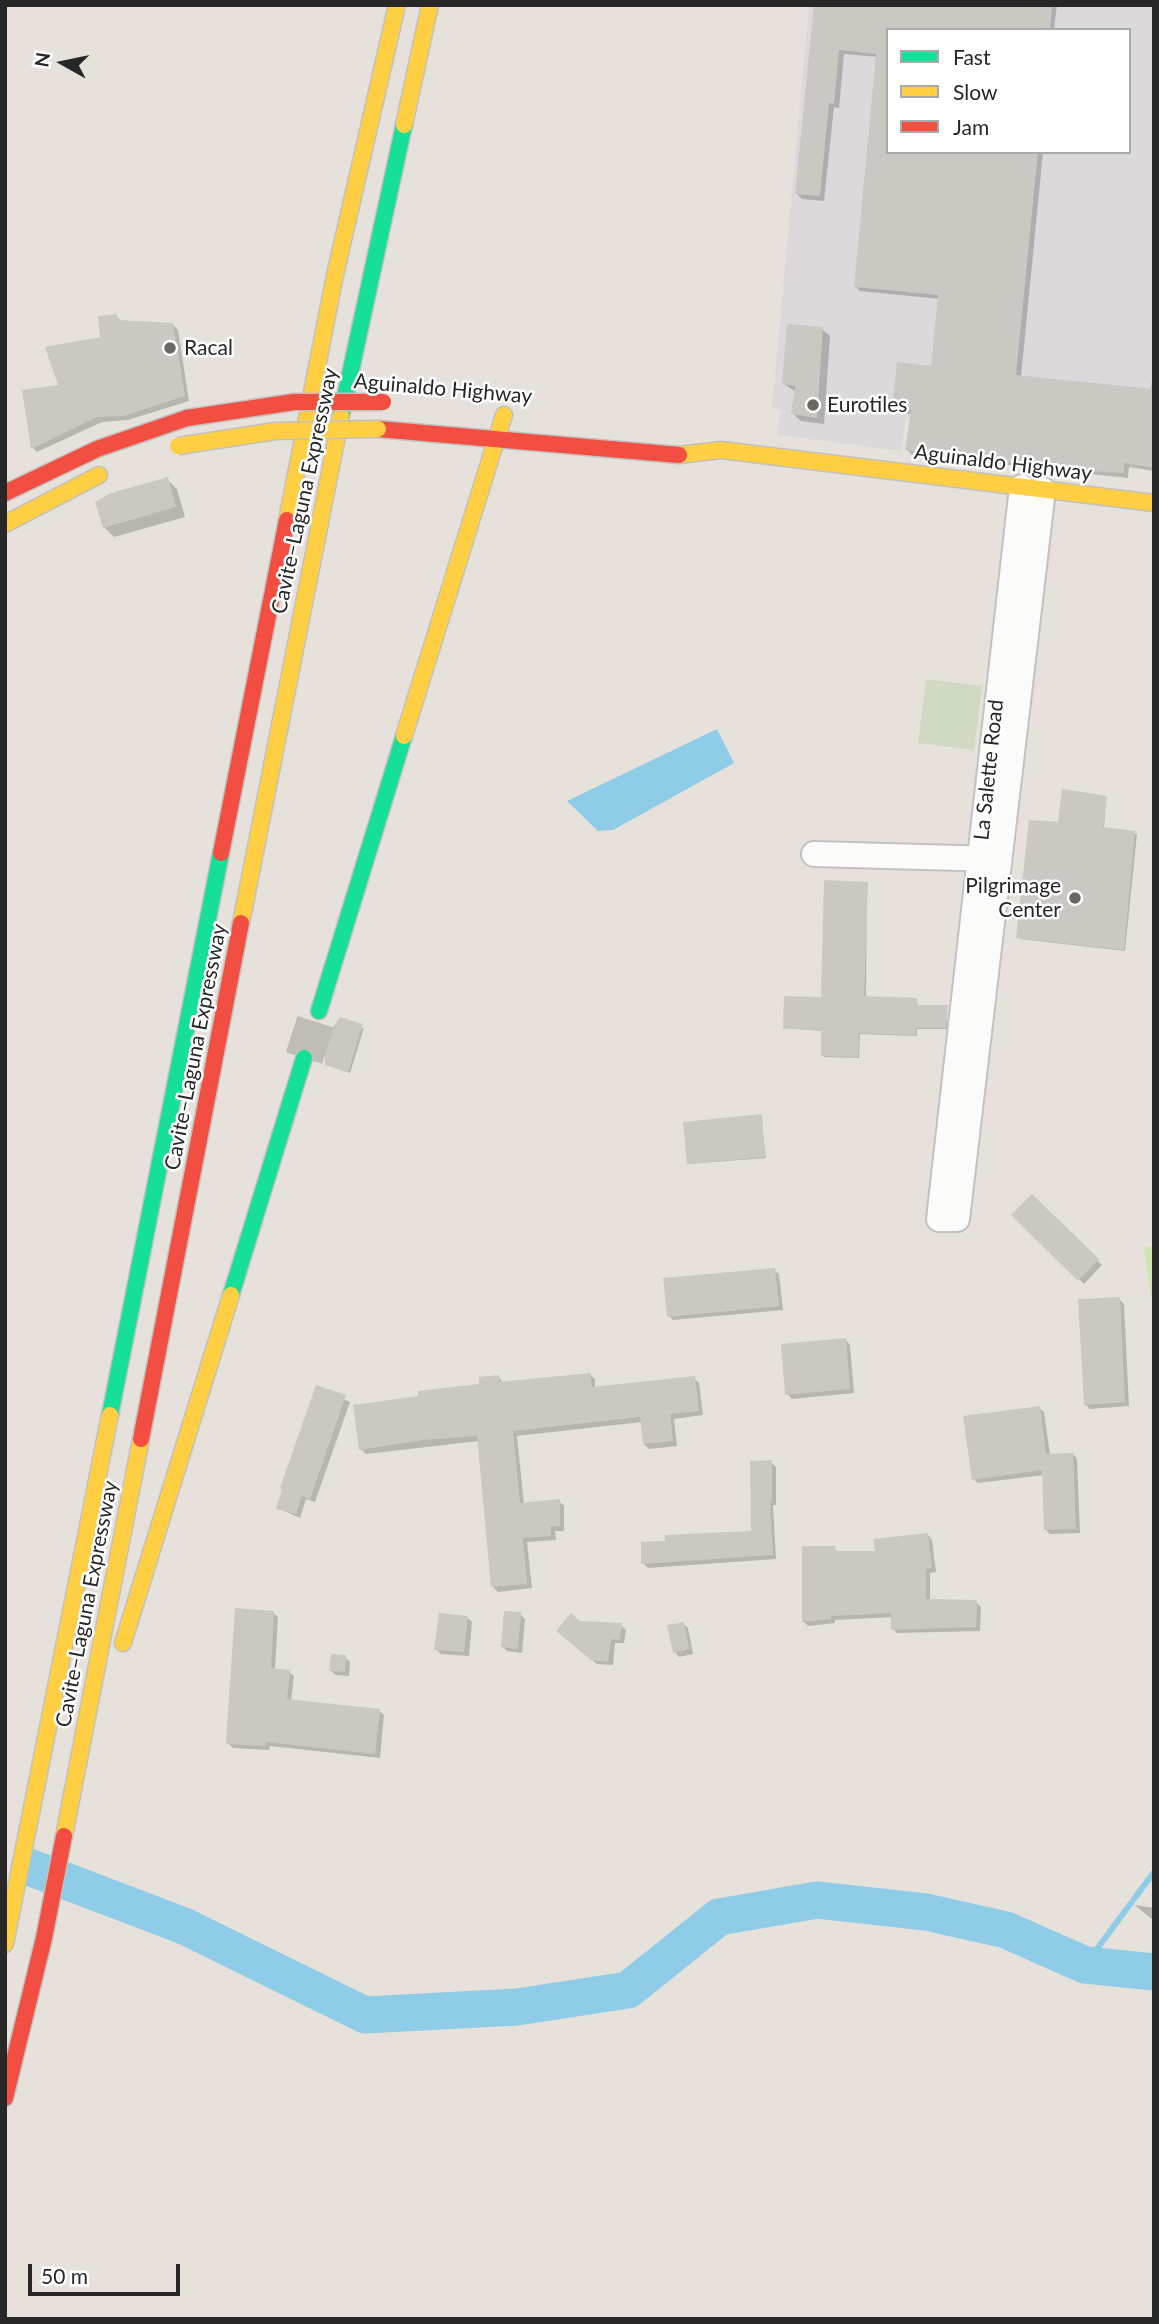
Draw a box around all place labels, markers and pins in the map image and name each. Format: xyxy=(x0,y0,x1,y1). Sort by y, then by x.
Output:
place label: Racal xyxy=(184,335,233,361)
marker: Racal xyxy=(162,340,178,356)
place label: Eurotiles xyxy=(827,392,907,418)
marker: Eurotiles xyxy=(805,397,821,413)
place label: Pilgrimage Center xyxy=(965,873,1061,923)
marker: Pilgrimage Center xyxy=(1067,890,1083,906)

